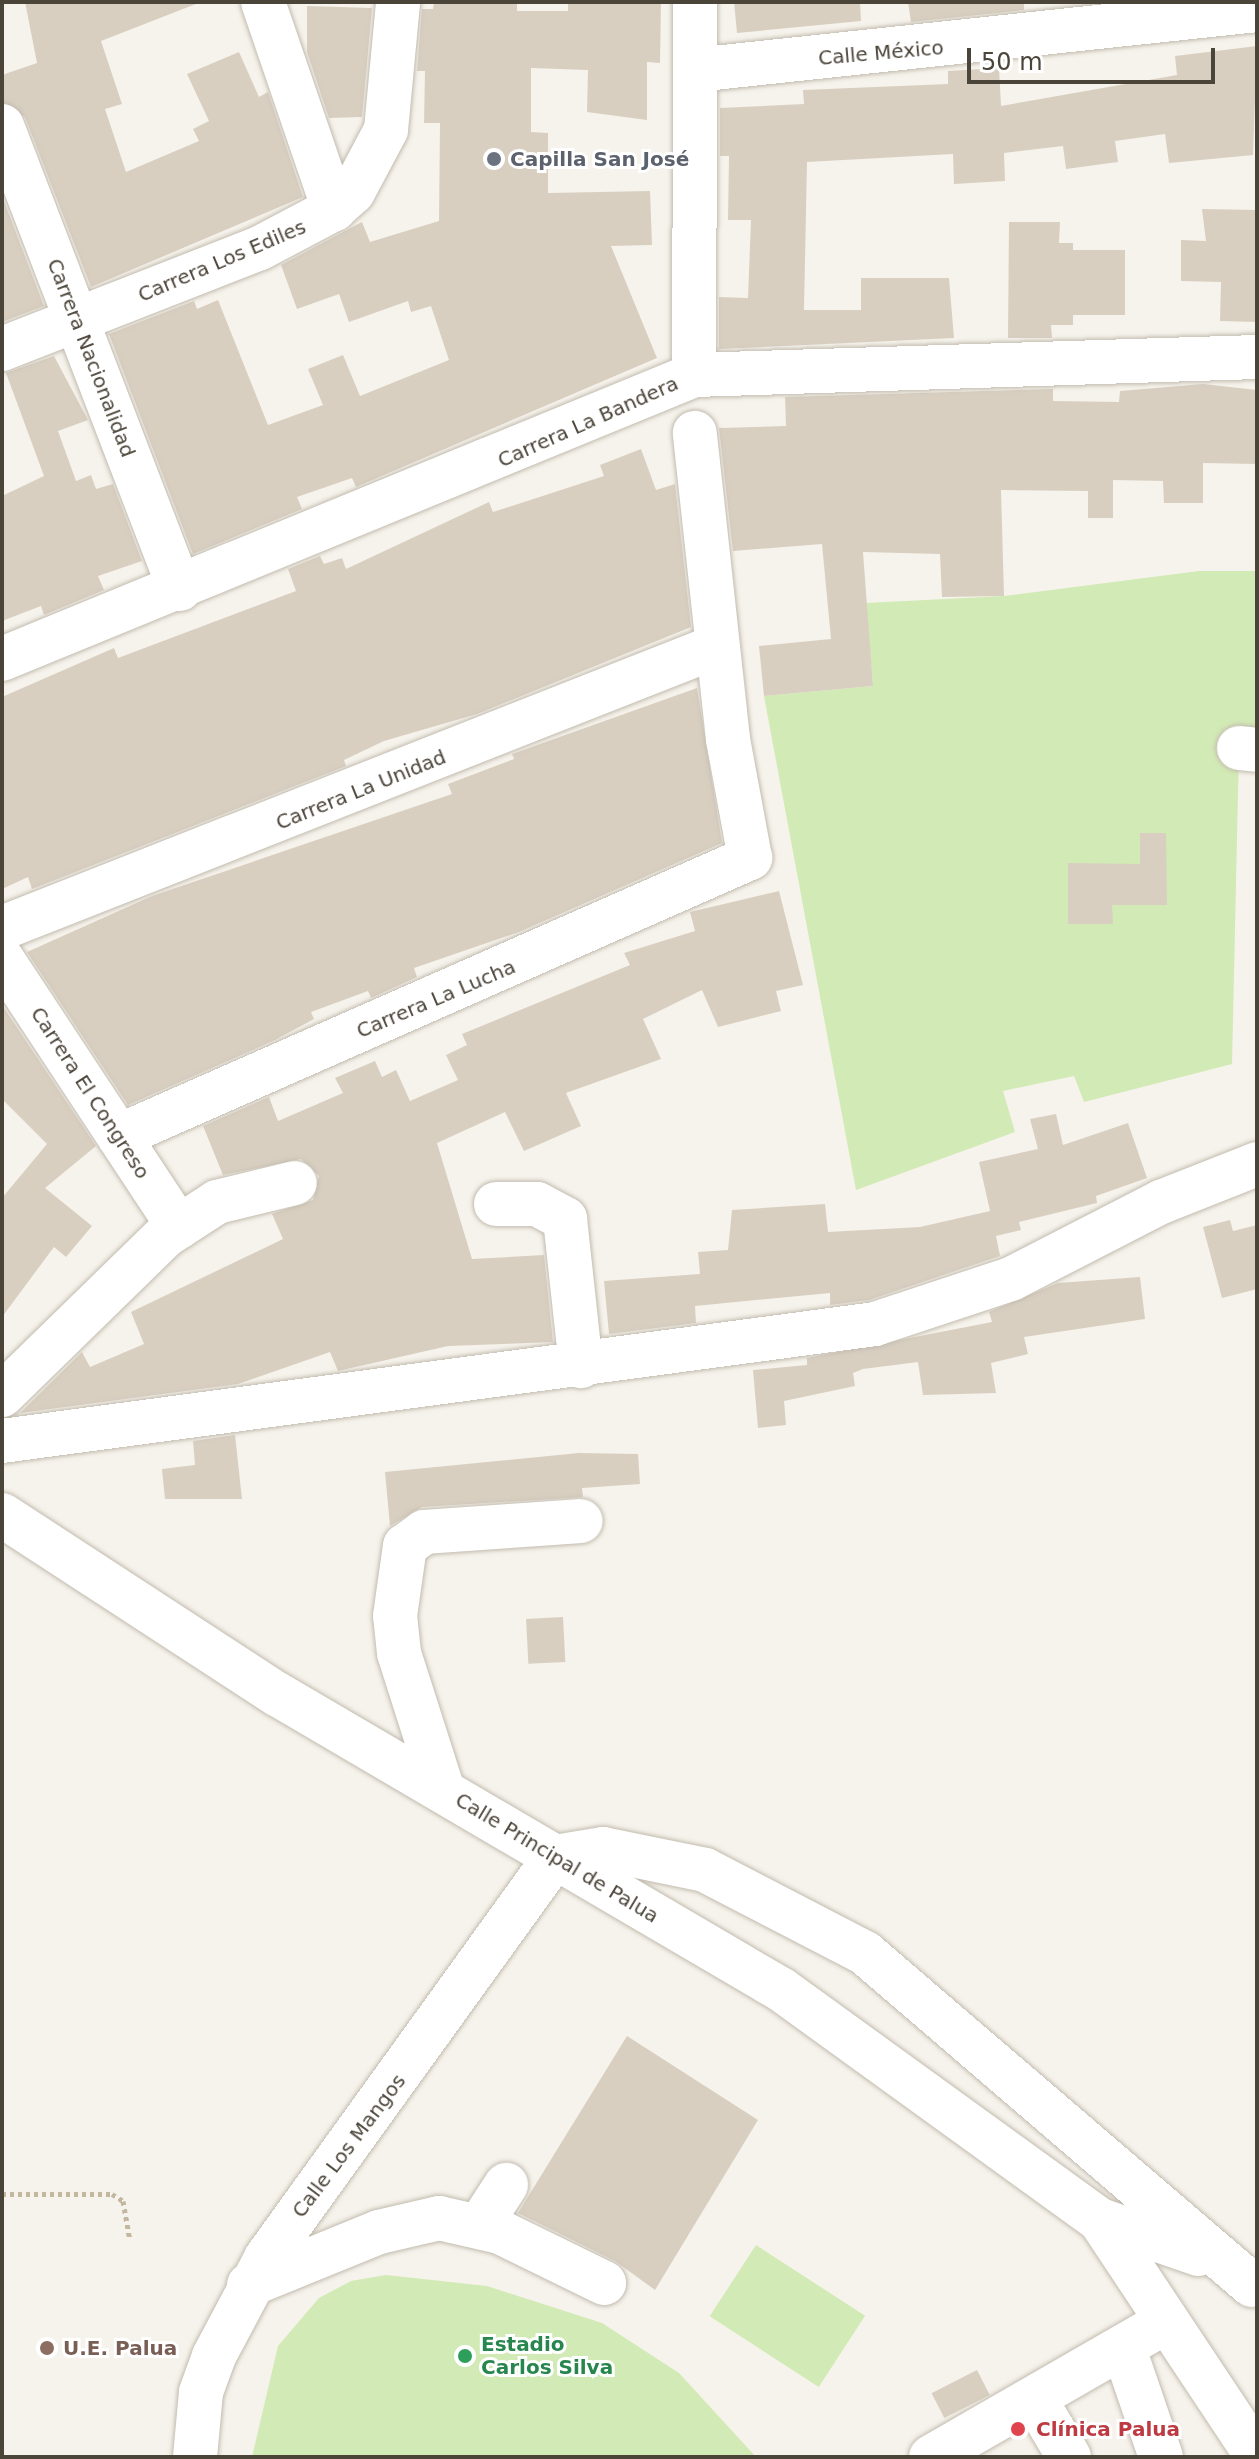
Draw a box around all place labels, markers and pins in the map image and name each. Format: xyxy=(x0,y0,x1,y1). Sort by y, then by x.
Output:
place label: Capilla San José xyxy=(510,147,689,171)
marker: Capilla San José xyxy=(485,150,503,168)
place label: Estadio Carlos Silva xyxy=(481,2332,613,2379)
place label: U.E. Palua xyxy=(63,2336,177,2360)
marker: U.E. Palua xyxy=(38,2339,56,2357)
marker: Estadio Carlos Silva xyxy=(456,2347,474,2365)
place label: Clínica Palua xyxy=(1036,2417,1180,2441)
marker: Clínica Palua xyxy=(1007,2418,1029,2440)

